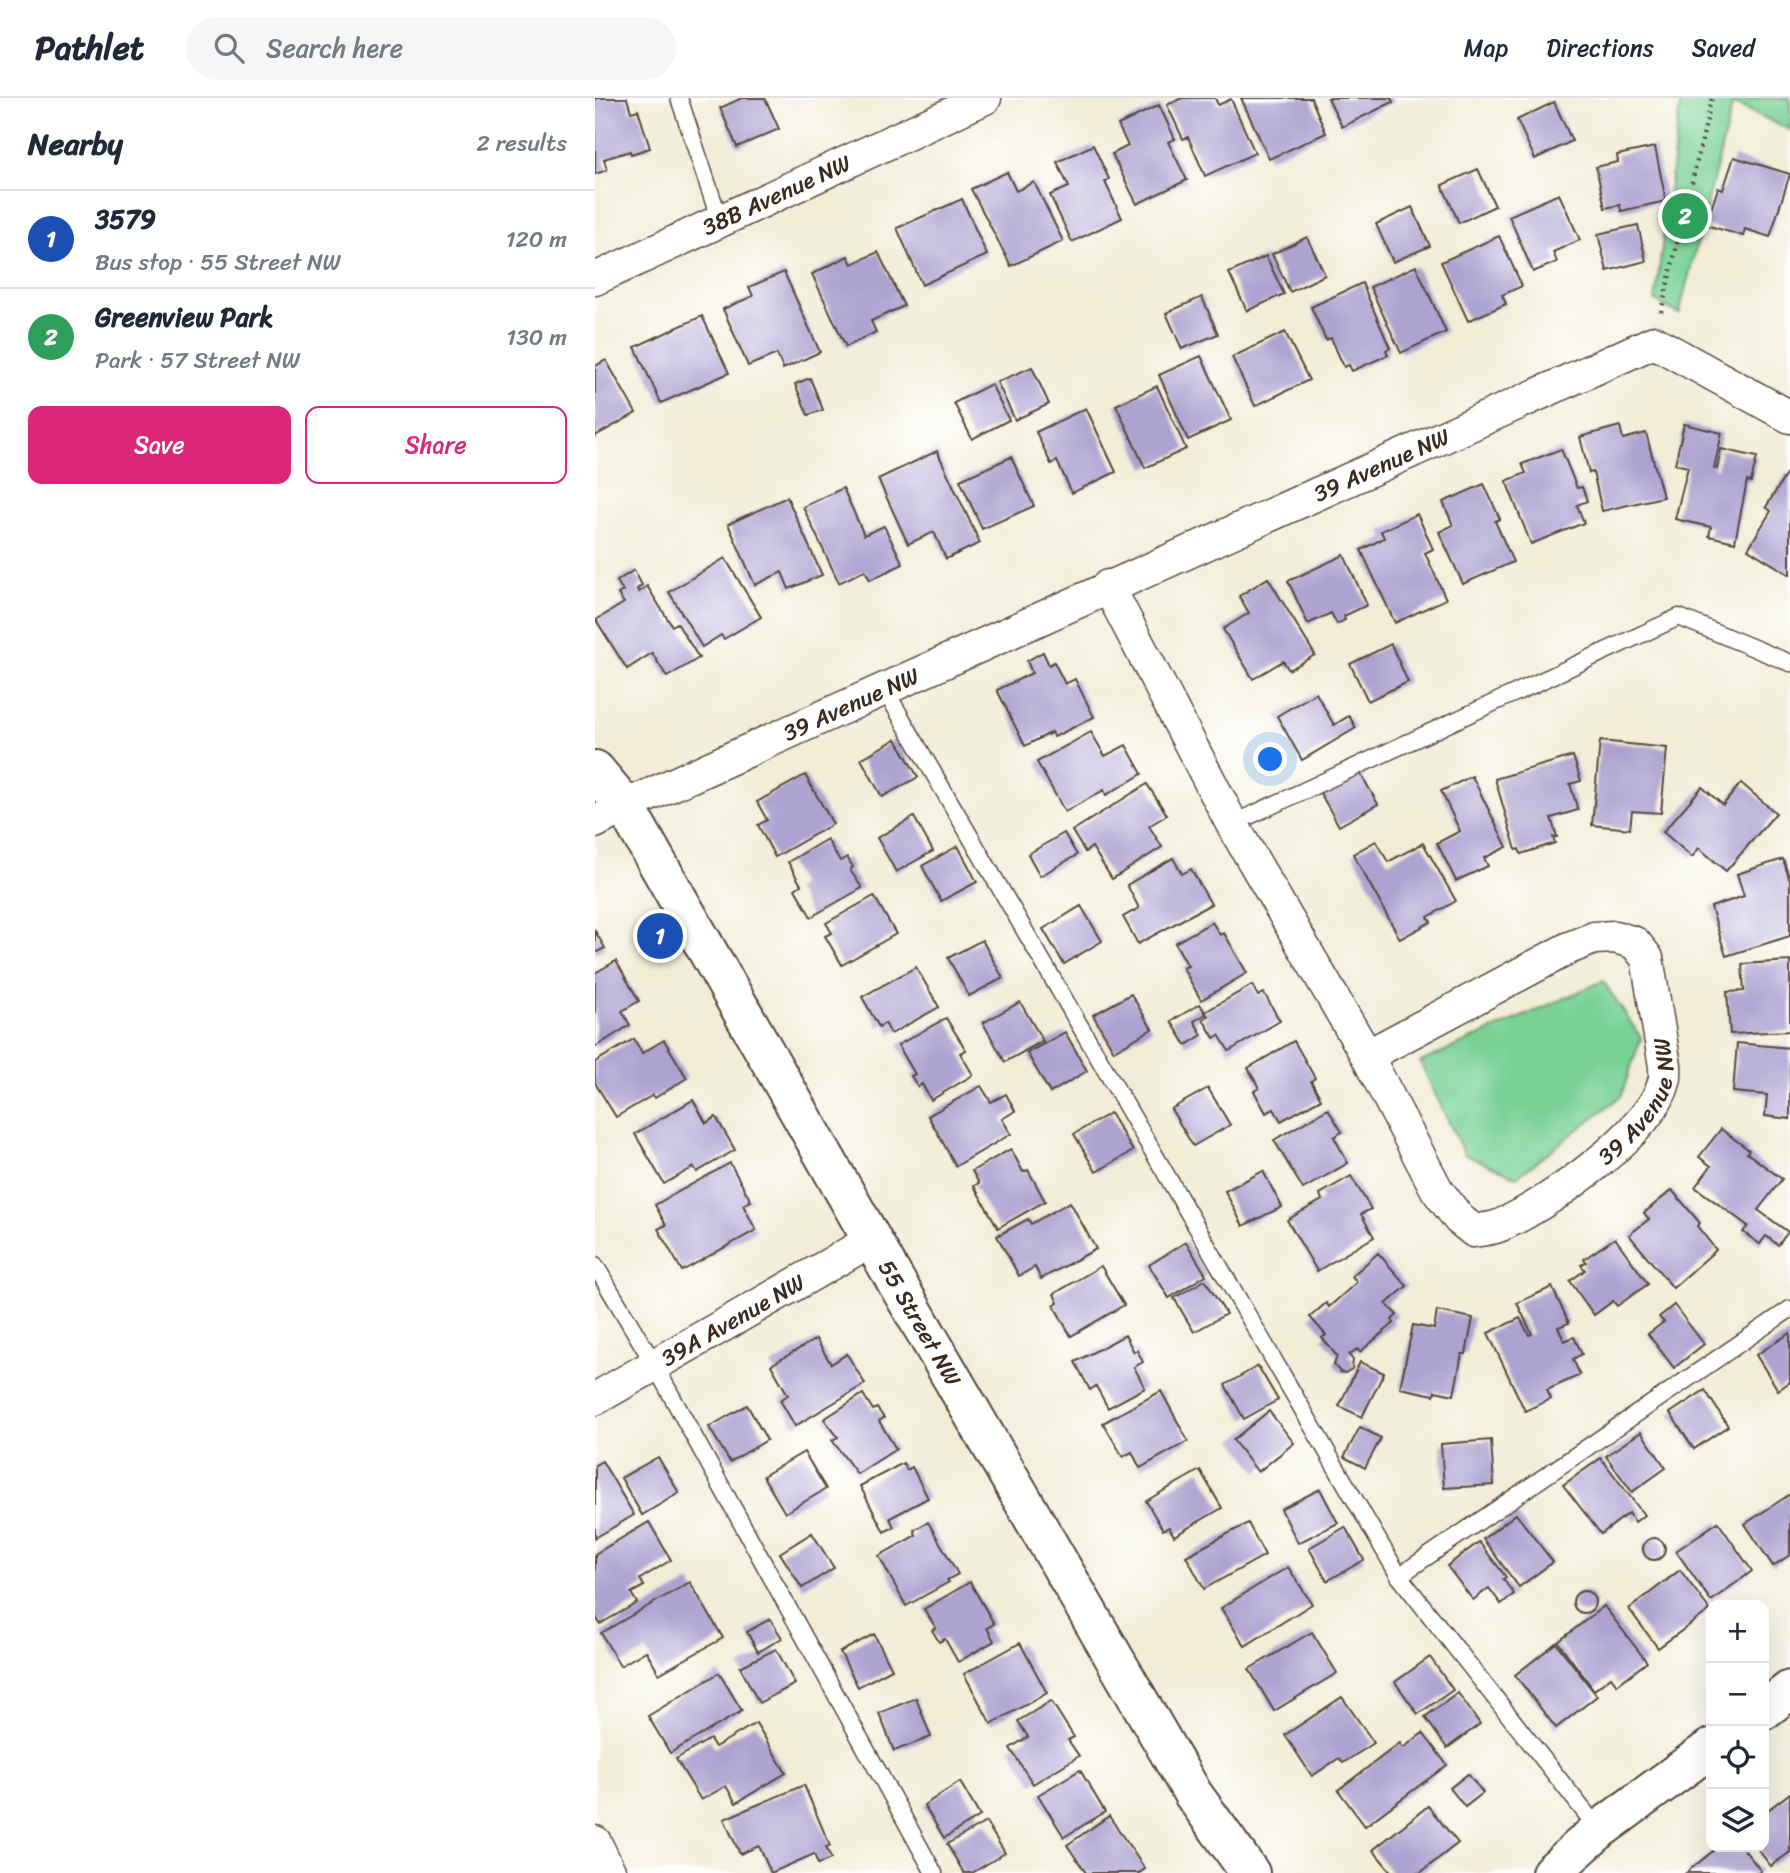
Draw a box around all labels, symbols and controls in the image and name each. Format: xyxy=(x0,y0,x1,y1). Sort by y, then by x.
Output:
search box xyxy=(186,17,676,80)
text: Pathlet xyxy=(35,19,144,77)
text: Search here xyxy=(266,25,403,71)
text: Map xyxy=(1464,27,1508,69)
text: Directions xyxy=(1546,27,1654,69)
text: Saved xyxy=(1692,27,1755,69)
icon: search xyxy=(210,29,248,67)
text: Nearby xyxy=(28,117,123,171)
text: 2 results xyxy=(476,123,567,164)
street label: 38B Avenue NW xyxy=(695,142,859,248)
pin: 2 xyxy=(1662,190,1708,242)
text: 3579 xyxy=(95,196,156,242)
text: 1 xyxy=(46,219,56,260)
text: 120 m xyxy=(506,219,567,260)
text: Bus stop · 55 Street NW xyxy=(95,242,341,283)
text: Greenview Park xyxy=(95,294,273,340)
text: 2 xyxy=(44,317,58,358)
text: 130 m xyxy=(506,317,567,358)
text: Park · 57 Street NW xyxy=(95,340,300,381)
button: Save xyxy=(28,406,291,484)
button: Share xyxy=(305,406,567,484)
street label: 39 Avenue NW xyxy=(1307,416,1458,514)
street label: 39 Avenue NW xyxy=(776,655,927,753)
your location xyxy=(1253,742,1287,776)
pin: 1 xyxy=(637,910,683,962)
street label: 39 Avenue NW xyxy=(1588,1034,1687,1176)
street label: 55 Street NW xyxy=(867,1252,973,1395)
street label: 39A Avenue NW xyxy=(653,1262,814,1378)
map controls xyxy=(1706,1600,1769,1852)
button: + xyxy=(1706,1600,1769,1663)
button: − xyxy=(1706,1663,1769,1726)
button: locate xyxy=(1706,1726,1769,1789)
button: layers xyxy=(1706,1789,1769,1852)

